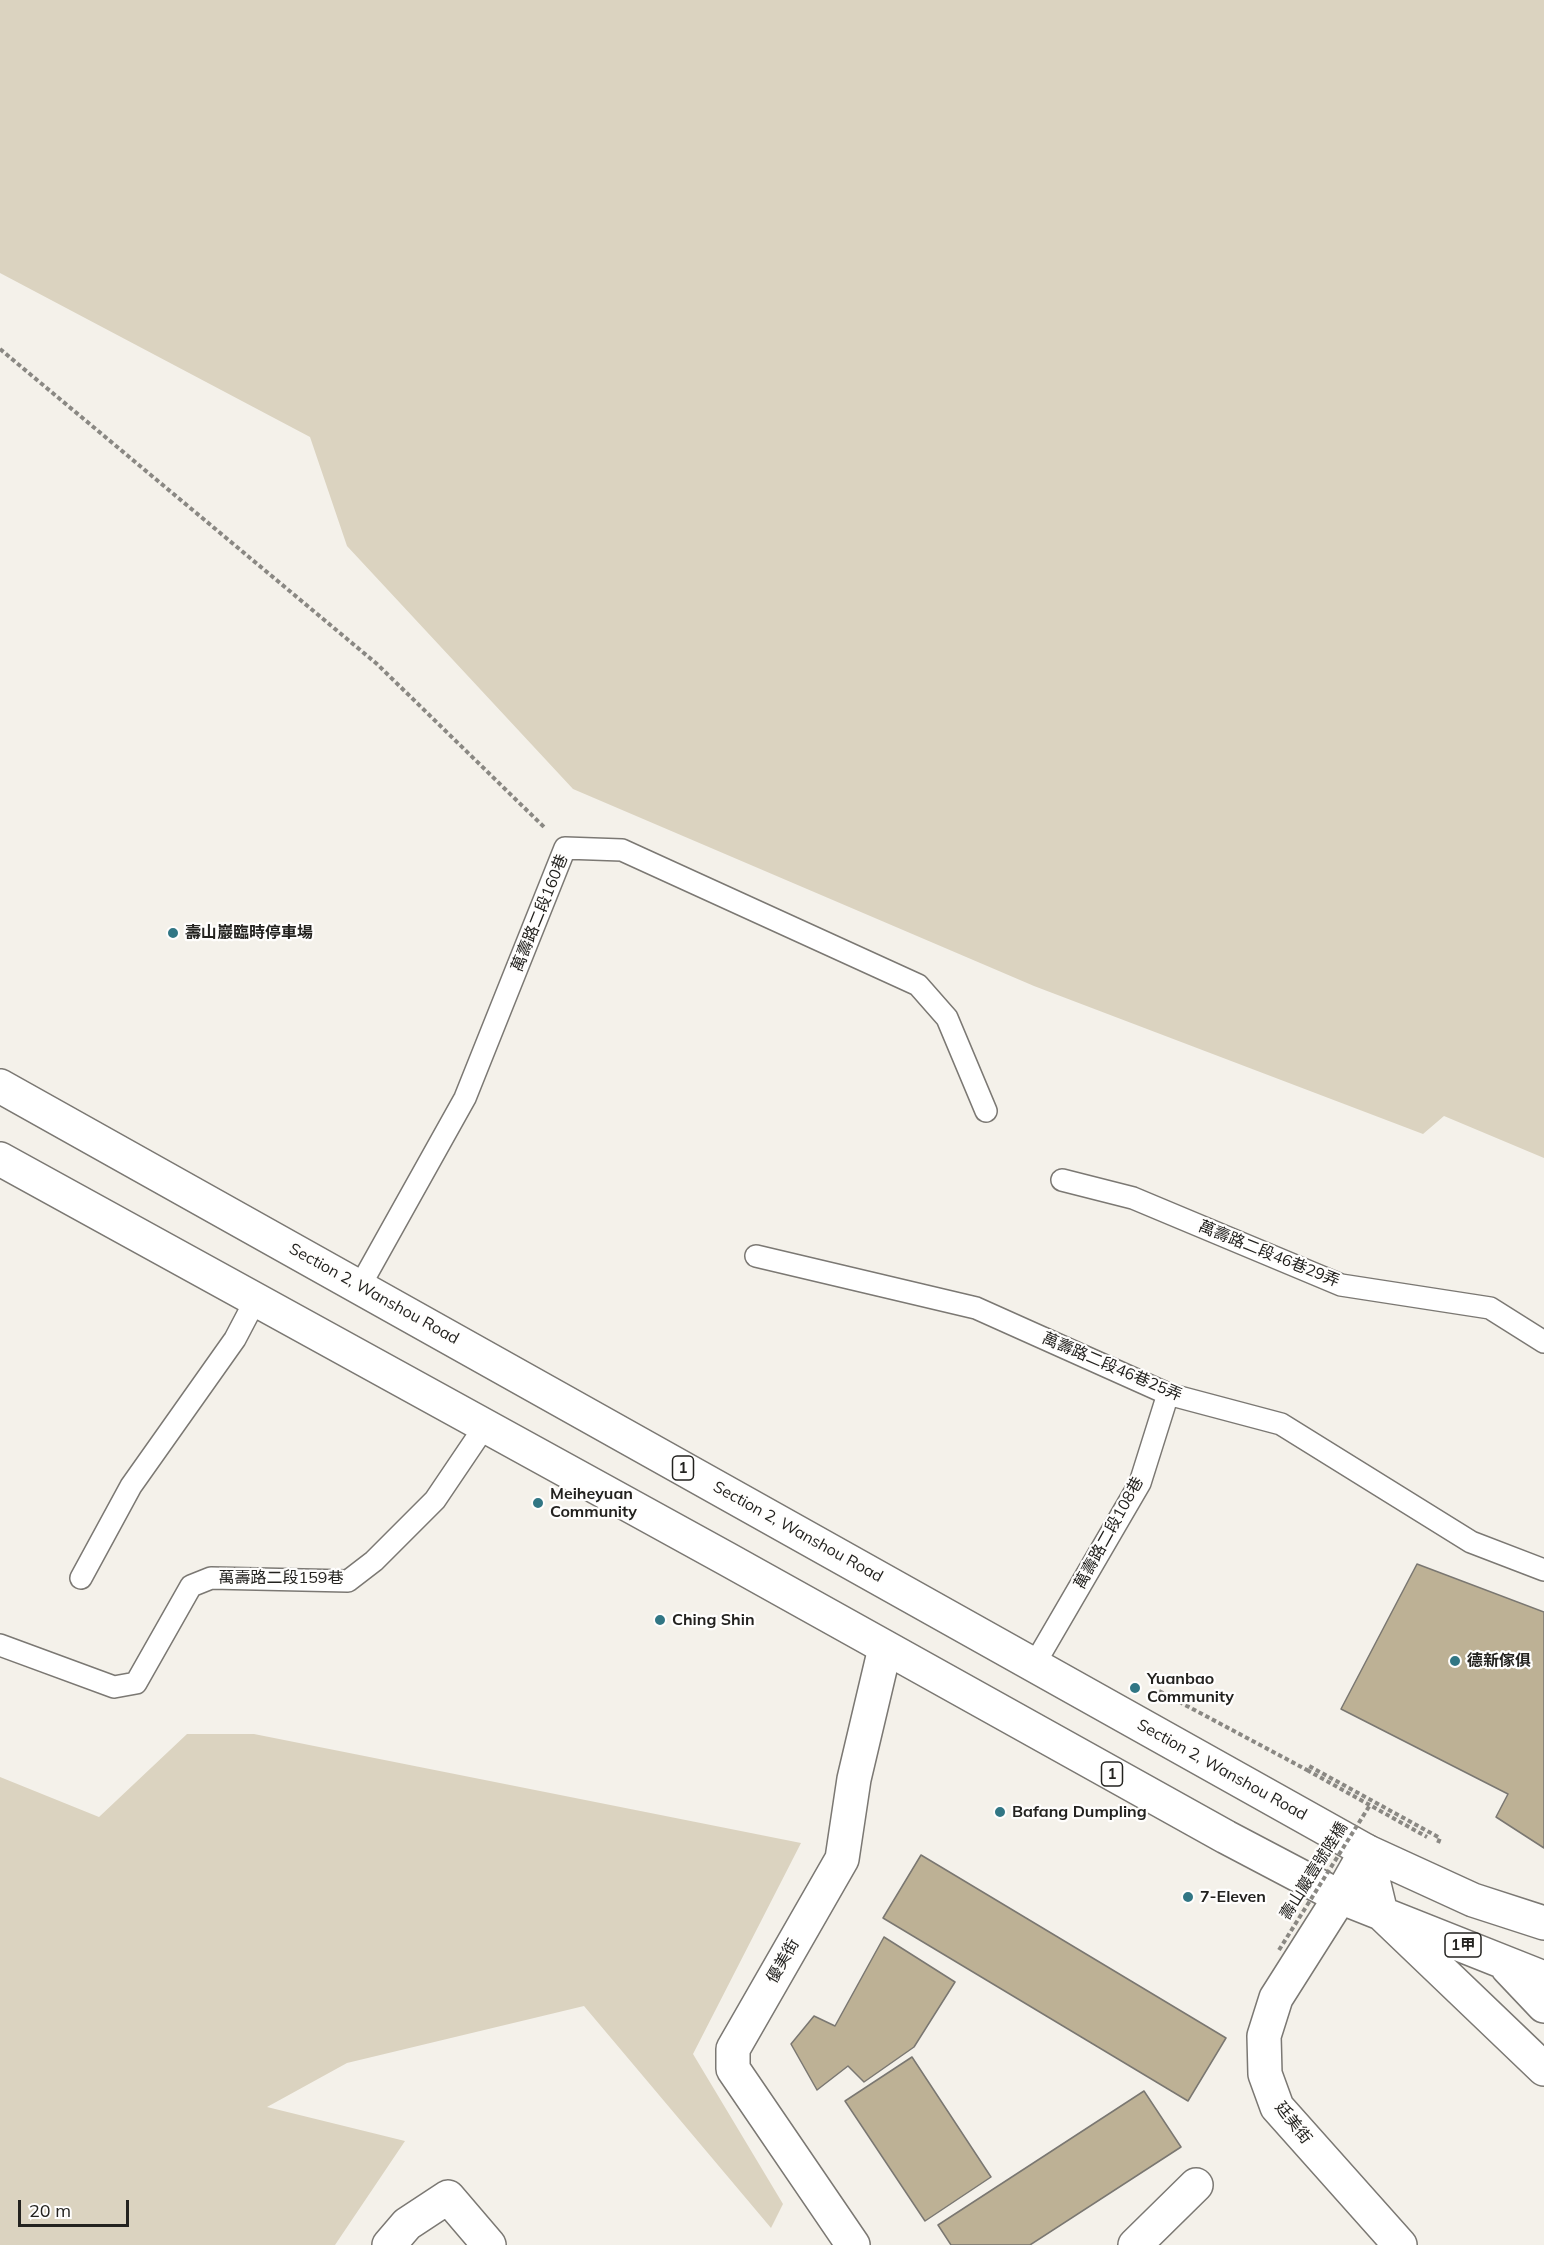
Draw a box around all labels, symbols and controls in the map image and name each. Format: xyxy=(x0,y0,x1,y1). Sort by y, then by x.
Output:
street label: 萬壽路二段160巷 xyxy=(508,852,572,974)
place label: 壽山巖臨時停車場 xyxy=(185,923,313,943)
marker: 壽山巖臨時停車場 xyxy=(166,926,180,940)
street label: 萬壽路二段46巷29弄 xyxy=(1196,1217,1342,1291)
street label: Section 2, Wanshou Road xyxy=(286,1239,462,1349)
street label: 萬壽路二段46巷25弄 xyxy=(1039,1329,1185,1405)
road number: 1 xyxy=(672,1456,694,1480)
street label: 萬壽路二段108巷 xyxy=(1070,1474,1148,1592)
street label: Section 2, Wanshou Road xyxy=(710,1477,886,1587)
place label: Meiheyuan Community xyxy=(550,1484,637,1522)
marker: Meiheyuan Community xyxy=(531,1496,545,1510)
street label: 萬壽路二段159巷 xyxy=(219,1568,343,1588)
place label: Ching Shin xyxy=(672,1610,755,1630)
marker: Ching Shin xyxy=(653,1613,667,1627)
place label: 德新傢俱 xyxy=(1467,1651,1531,1671)
marker: 德新傢俱 xyxy=(1448,1654,1462,1668)
place label: Yuanbao Community xyxy=(1147,1669,1234,1707)
marker: Yuanbao Community xyxy=(1128,1681,1142,1695)
street label: Section 2, Wanshou Road xyxy=(1134,1715,1310,1825)
road number: 1 xyxy=(1102,1762,1122,1786)
place label: Bafang Dumpling xyxy=(1012,1802,1147,1822)
marker: Bafang Dumpling xyxy=(993,1805,1007,1819)
street label: 壽山巖壹號陸橋 xyxy=(1276,1818,1352,1924)
place label: 7-Eleven xyxy=(1200,1887,1266,1907)
marker: 7-Eleven xyxy=(1181,1890,1195,1904)
road number: 1甲 xyxy=(1445,1933,1481,1957)
street label: 優美街 xyxy=(763,1935,803,1987)
street label: 廷美街 xyxy=(1271,2098,1315,2148)
scale bar xyxy=(21,2188,132,2226)
text: 20 m xyxy=(29,2199,71,2222)

